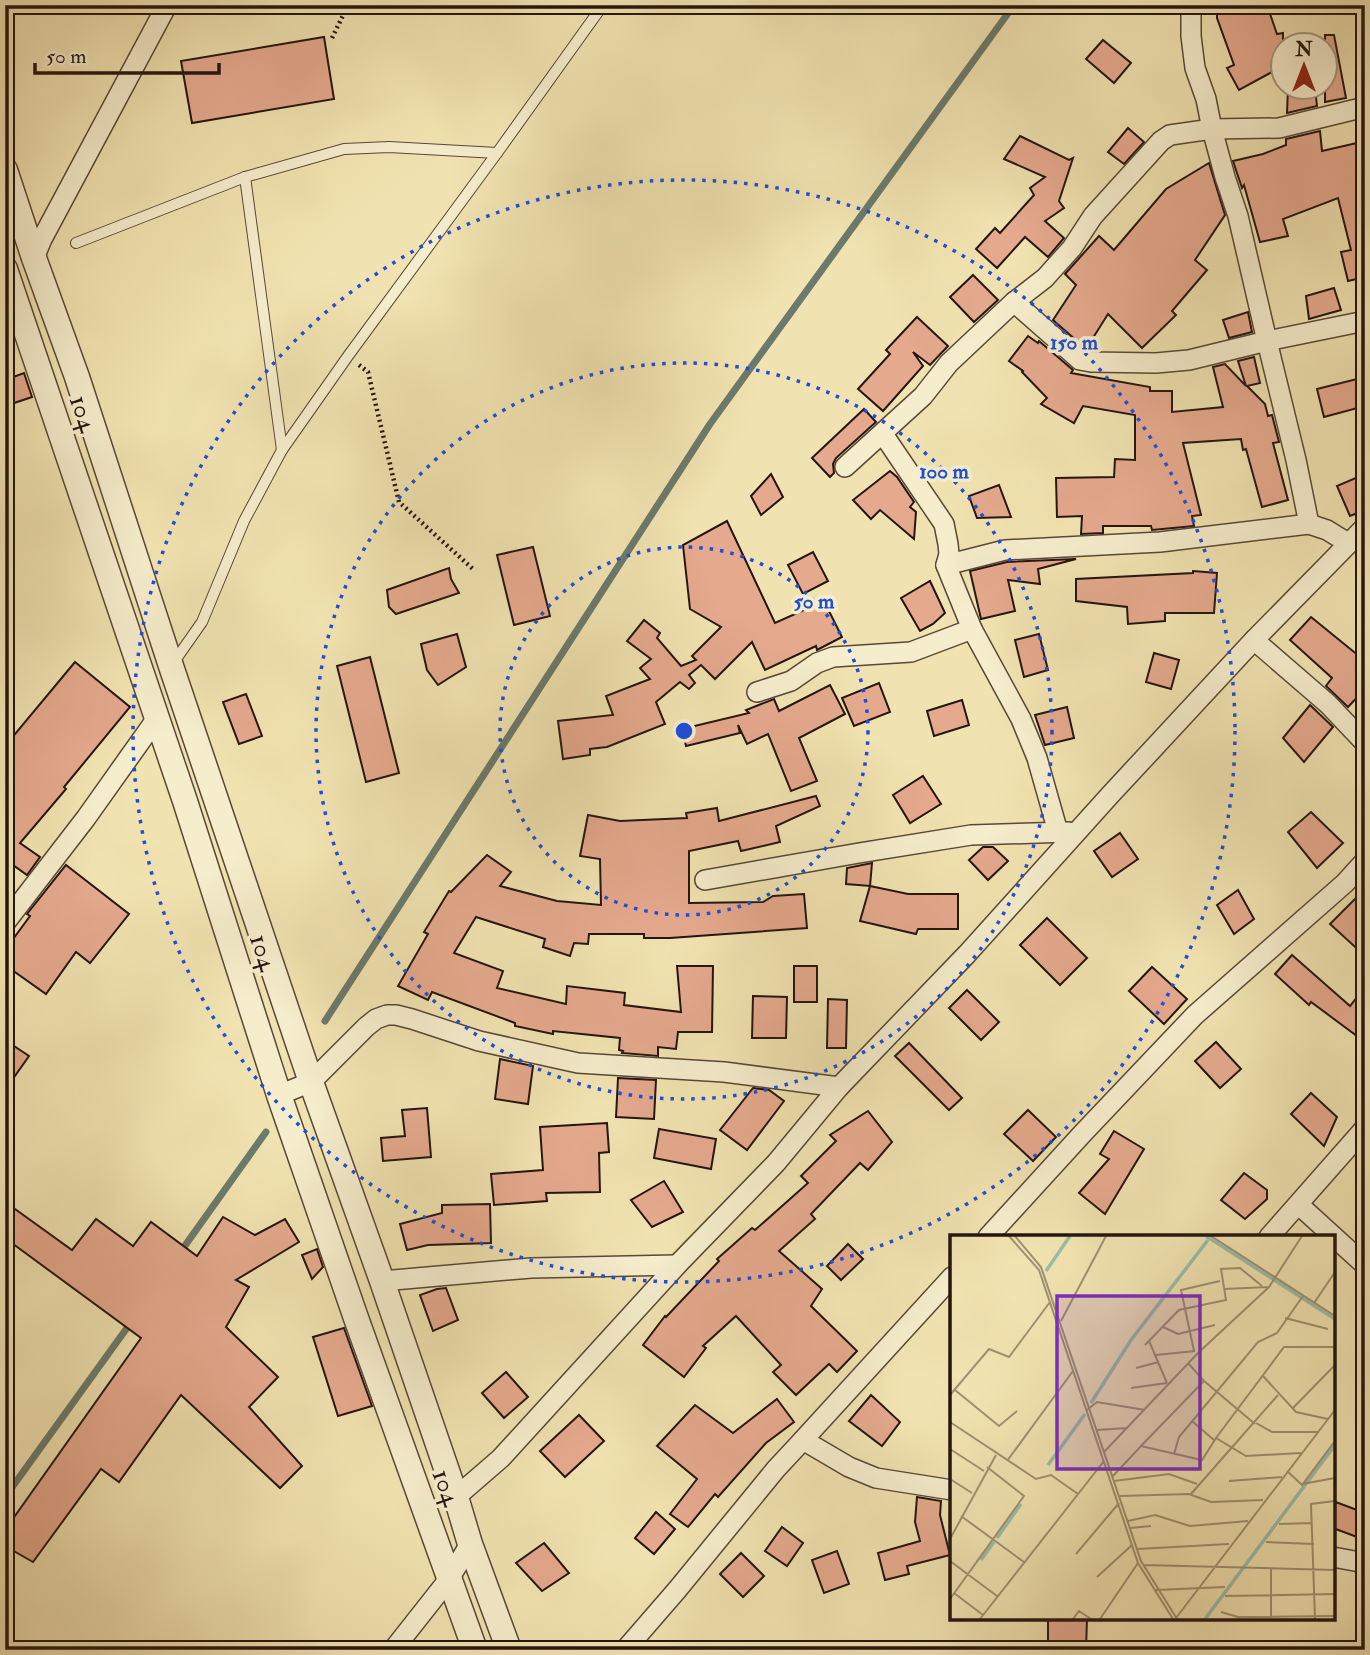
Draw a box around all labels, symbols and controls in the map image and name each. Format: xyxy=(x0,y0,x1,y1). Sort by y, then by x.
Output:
scale bar xyxy=(35,32,219,76)
north arrow xyxy=(1268,32,1338,102)
text: N xyxy=(1294,38,1313,62)
text: 50 m xyxy=(46,43,87,70)
text: 150 m xyxy=(1050,329,1099,356)
street label: 104 xyxy=(62,391,104,437)
text: 100 m xyxy=(919,458,970,485)
text: 50 m xyxy=(794,588,835,615)
centre of rings xyxy=(672,719,696,743)
street label: 104 xyxy=(242,930,284,975)
inset map xyxy=(950,1235,1335,1620)
street label: 104 xyxy=(425,1465,468,1511)

